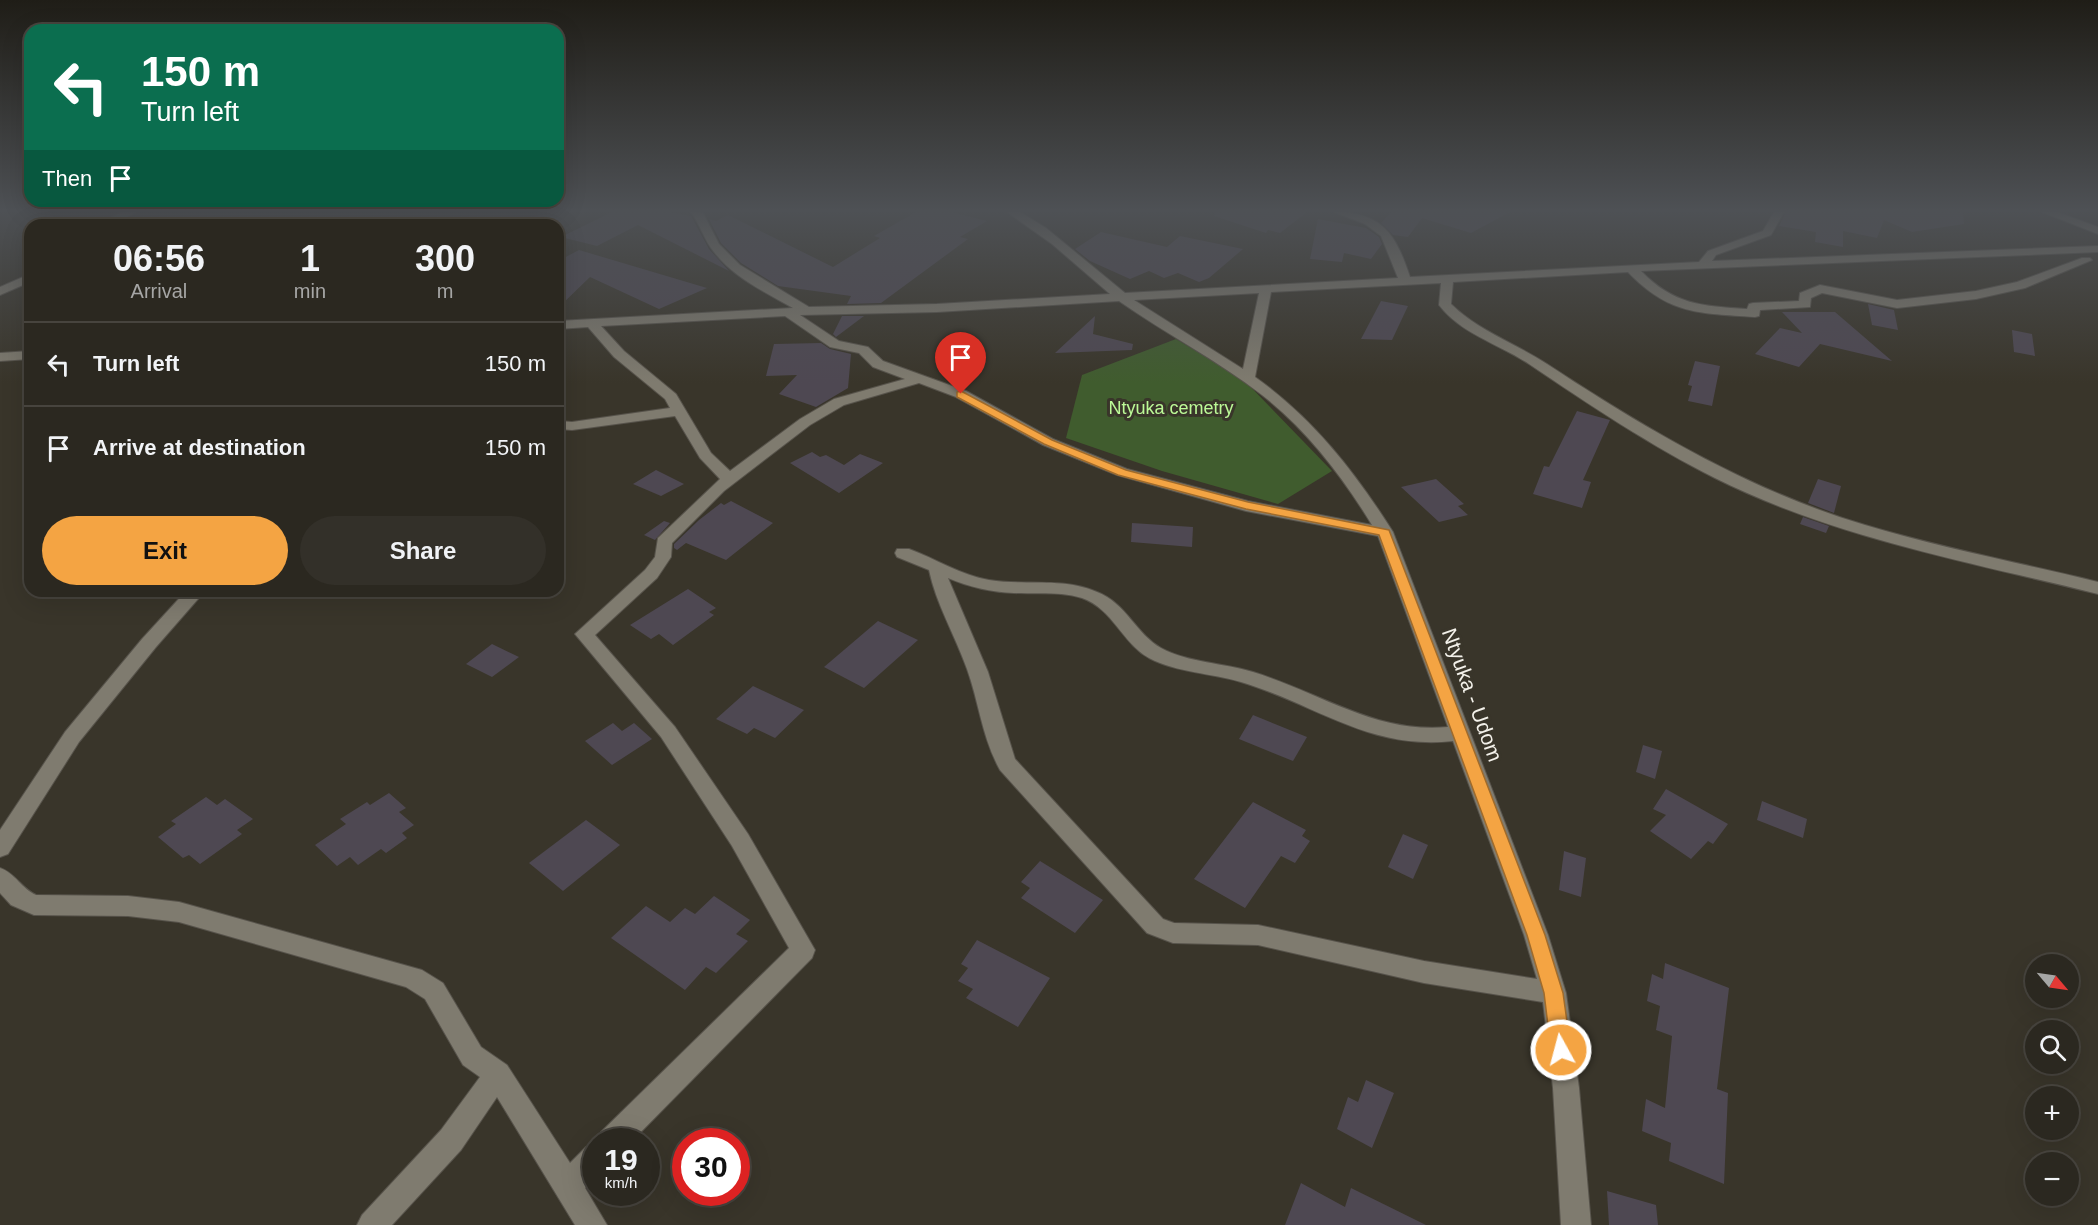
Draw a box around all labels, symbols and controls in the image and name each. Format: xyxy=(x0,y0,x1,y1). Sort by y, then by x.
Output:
icon: left xyxy=(42,48,120,126)
text: 150 m xyxy=(141,48,260,95)
text: Turn left xyxy=(141,97,239,127)
icon: arrive xyxy=(104,162,137,195)
text: Then xyxy=(42,166,92,191)
text: 06:56 xyxy=(113,238,205,279)
text: 1 xyxy=(300,238,320,279)
text: 300 xyxy=(415,238,475,279)
text: Arrival xyxy=(131,280,187,302)
text: min xyxy=(294,280,326,302)
text: m xyxy=(437,280,453,302)
pin xyxy=(935,332,986,394)
icon: arrive xyxy=(944,341,977,374)
icon: left xyxy=(42,348,75,381)
text: Turn left xyxy=(93,351,179,376)
text: 150 m xyxy=(485,351,546,376)
park label: Ntyuka cemetry xyxy=(1108,398,1234,418)
icon: arrive xyxy=(42,432,75,465)
text: Arrive at destination xyxy=(93,435,306,460)
text: 150 m xyxy=(485,435,546,460)
button: Exit xyxy=(42,516,288,585)
button: Share xyxy=(300,516,546,585)
street label: Ntyuka - Udom xyxy=(1438,625,1507,765)
north arrow xyxy=(2025,954,2079,1008)
map controls xyxy=(2025,954,2079,1206)
position arrow xyxy=(1529,1018,1593,1082)
button: search xyxy=(2025,1020,2079,1074)
button: + xyxy=(2025,1086,2079,1140)
speed limit sign: 30 xyxy=(672,1128,750,1206)
text: 19 xyxy=(604,1143,638,1176)
button: − xyxy=(2025,1152,2079,1206)
text: km/h xyxy=(605,1174,637,1191)

